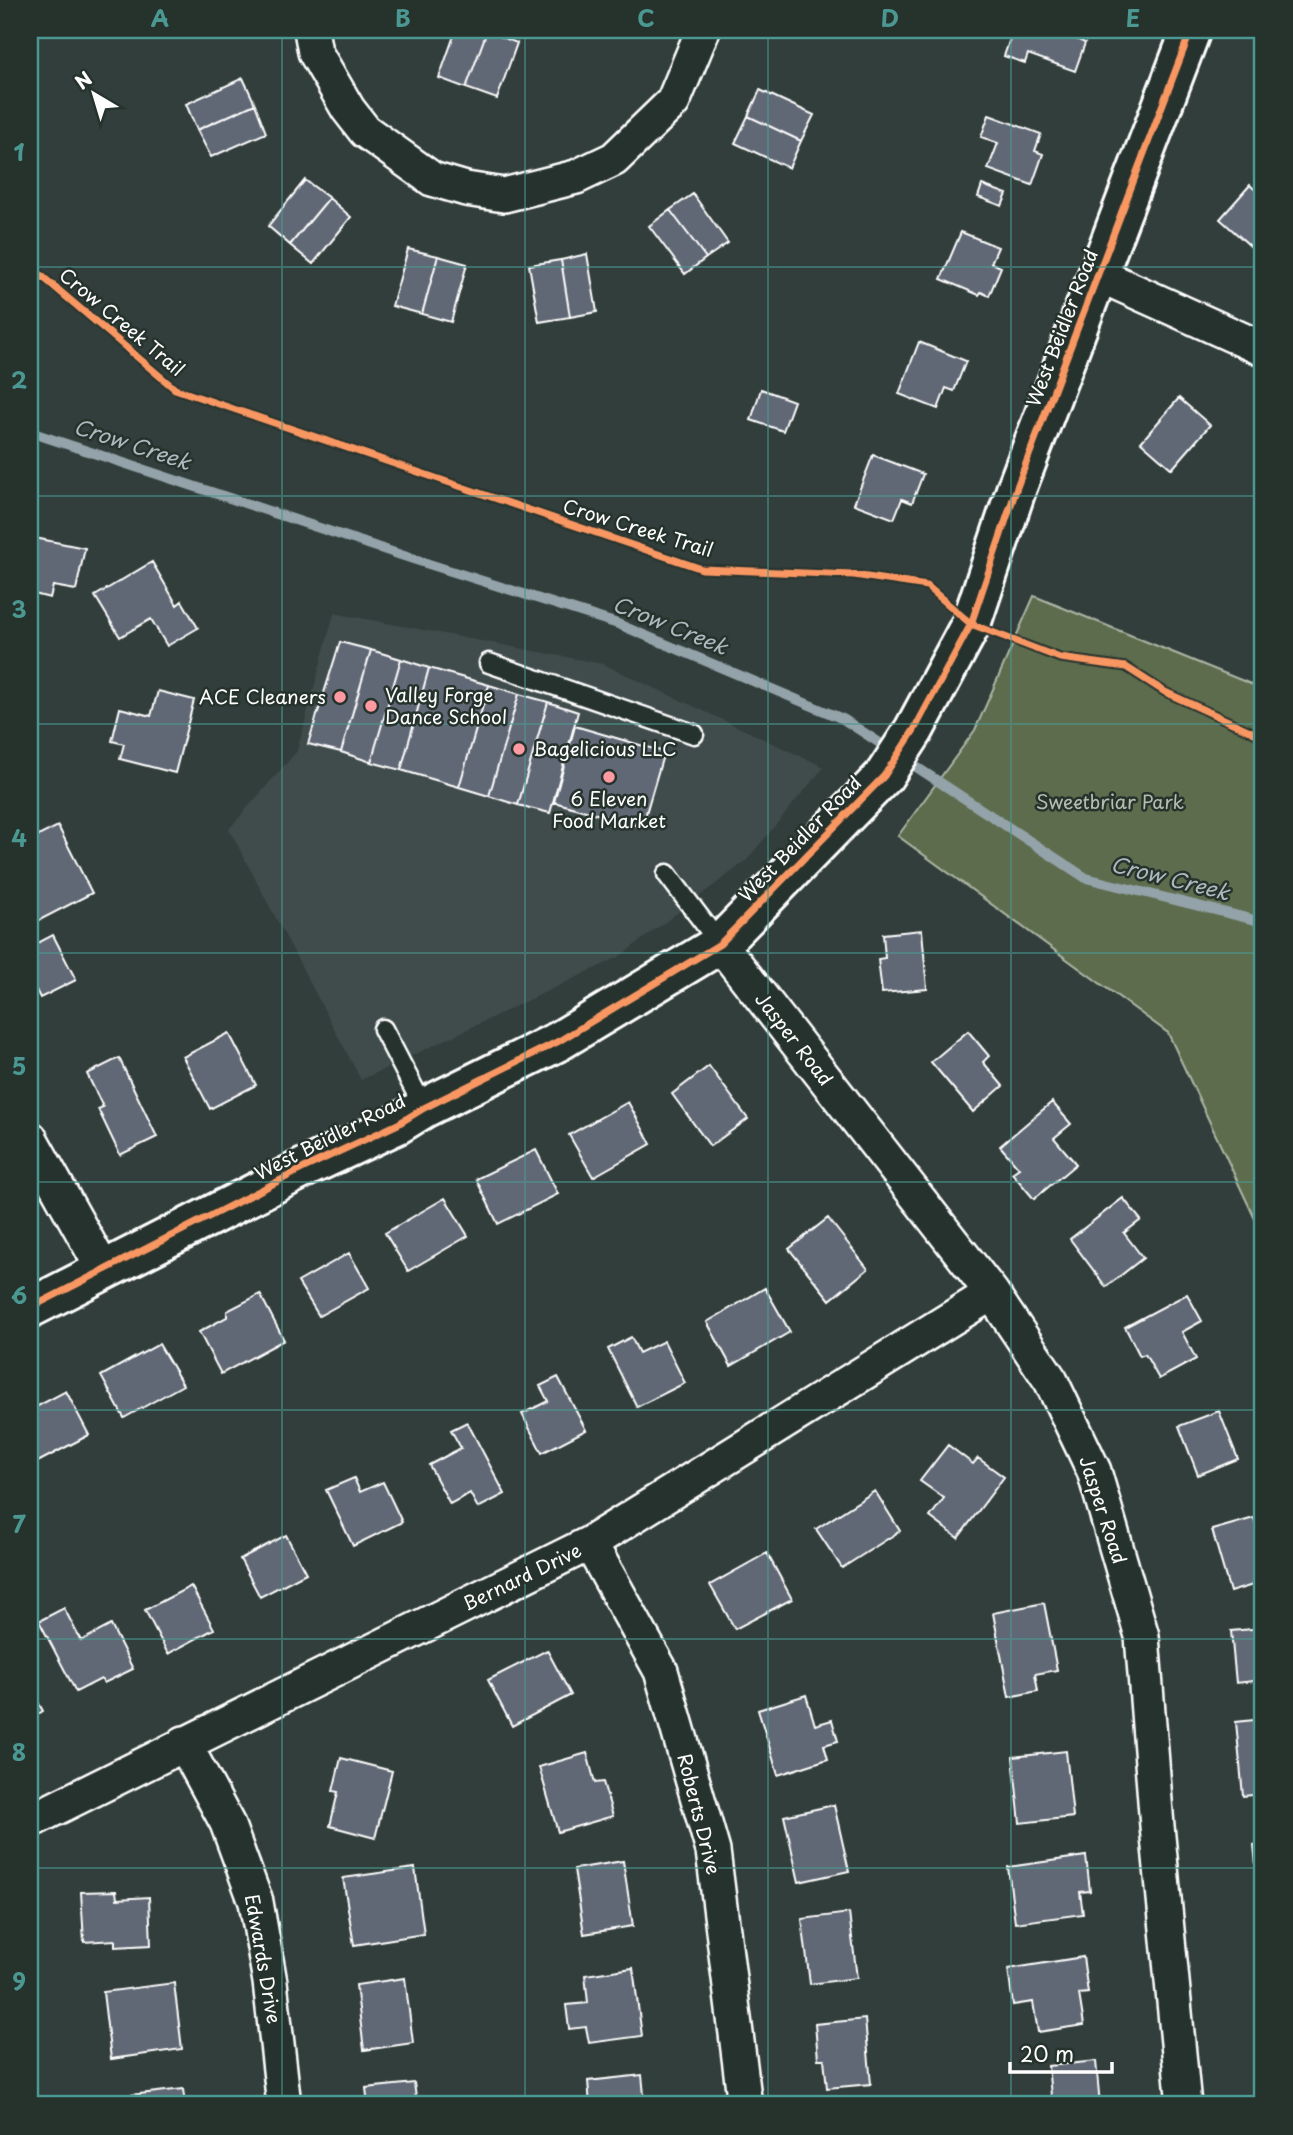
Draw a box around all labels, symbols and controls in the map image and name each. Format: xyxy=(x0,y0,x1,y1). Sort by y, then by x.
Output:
text: A xyxy=(151,0,169,35)
text: B xyxy=(395,0,411,35)
text: C xyxy=(637,0,655,35)
text: D xyxy=(881,0,899,35)
text: E xyxy=(1126,0,1140,35)
north arrow xyxy=(60,60,130,130)
text: N xyxy=(68,64,97,95)
text: 1 xyxy=(14,134,25,169)
street label: West Beidler Road xyxy=(1018,245,1104,410)
street label: Crow Creek Trail xyxy=(54,260,191,382)
text: 2 xyxy=(11,362,27,397)
water label: Crow Creek xyxy=(70,409,196,477)
street label: Crow Creek Trail xyxy=(560,491,717,563)
water label: Crow Creek xyxy=(608,587,734,662)
text: 3 xyxy=(11,591,27,626)
place label: Valley Forge Dance School xyxy=(385,680,507,730)
place label: ACE Cleaners xyxy=(199,682,326,710)
marker: ACE Cleaners xyxy=(332,689,348,705)
marker: Valley Forge Dance School xyxy=(363,698,379,714)
place label: Bagelicious LLC xyxy=(533,734,677,762)
marker: Bagelicious LLC xyxy=(511,741,527,757)
marker: 6 Eleven Food Market xyxy=(601,769,617,785)
street label: West Beidler Road xyxy=(731,769,867,908)
place label: 6 Eleven Food Market xyxy=(552,784,666,834)
park label: Sweetbriar Park xyxy=(1036,787,1185,815)
text: 4 xyxy=(11,820,27,855)
water label: Crow Creek xyxy=(1108,847,1234,908)
street label: Jasper Road xyxy=(749,986,840,1091)
text: 5 xyxy=(12,1048,26,1083)
street label: West Beidler Road xyxy=(249,1086,410,1186)
text: 6 xyxy=(11,1277,27,1312)
street label: Jasper Road xyxy=(1073,1452,1135,1567)
text: 7 xyxy=(12,1506,26,1541)
street label: Bernard Drive xyxy=(457,1535,586,1617)
text: 8 xyxy=(12,1734,26,1769)
street label: Roberts Drive xyxy=(671,1750,729,1877)
street label: Edwards Drive xyxy=(239,1892,289,2026)
text: 9 xyxy=(12,1963,26,1998)
scale bar xyxy=(1010,2030,1111,2074)
text: 20 m xyxy=(1020,2037,1074,2069)

